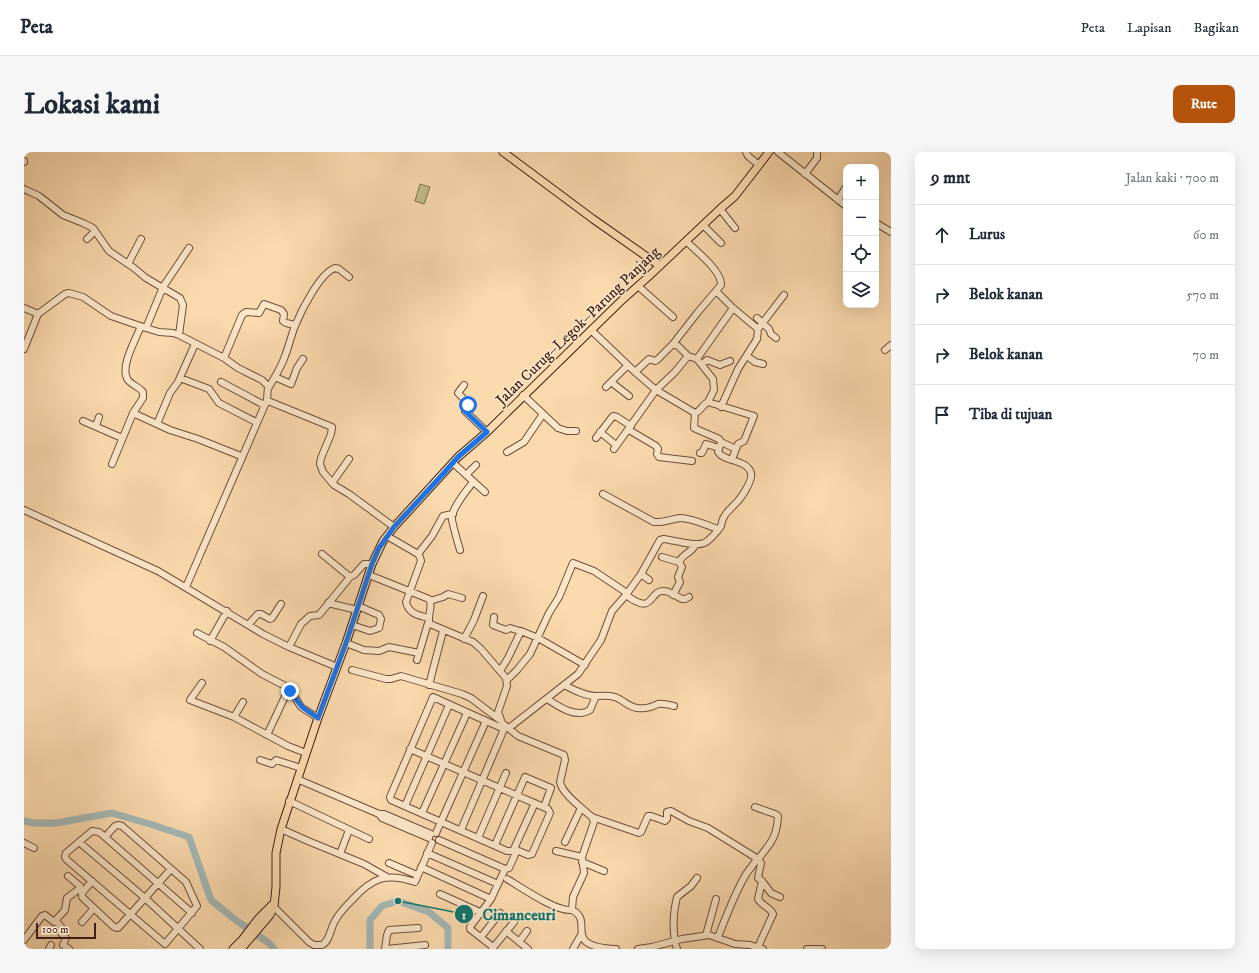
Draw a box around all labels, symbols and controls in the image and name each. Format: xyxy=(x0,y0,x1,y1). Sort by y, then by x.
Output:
text: Peta xyxy=(20,16,53,39)
text: Peta xyxy=(1081,19,1105,37)
text: Lapisan xyxy=(1127,19,1172,37)
text: Bagikan xyxy=(1194,19,1239,37)
button: Rute xyxy=(1173,85,1235,123)
text: Lokasi kami xyxy=(24,87,160,122)
map controls xyxy=(843,164,879,308)
button: + xyxy=(843,164,879,200)
text: 9 mnt xyxy=(931,167,970,189)
text: Jalan kaki · 700 m xyxy=(1126,170,1219,186)
button: − xyxy=(843,200,879,236)
icon: ahead xyxy=(931,224,953,246)
text: Lurus xyxy=(969,225,1005,244)
text: 60 m xyxy=(1193,227,1219,243)
button: locate xyxy=(843,236,879,272)
street label: Jalan Curug–Legok–Parung Panjang xyxy=(491,242,664,411)
button: layers xyxy=(843,272,879,308)
icon: right xyxy=(931,284,953,306)
text: Belok kanan xyxy=(969,285,1043,304)
text: 570 m xyxy=(1186,287,1219,303)
icon: right xyxy=(931,344,953,366)
text: Belok kanan xyxy=(969,345,1043,364)
text: 70 m xyxy=(1193,347,1219,363)
route start xyxy=(459,396,477,414)
icon: arrive xyxy=(931,404,953,426)
text: Tiba di tujuan xyxy=(969,405,1052,424)
route end xyxy=(281,682,299,700)
callout: Cimanceuri xyxy=(454,900,563,928)
text: Cimanceuri xyxy=(482,905,556,925)
text: 1 xyxy=(462,908,467,923)
scale bar xyxy=(36,921,96,940)
text: 100 m xyxy=(42,923,68,937)

